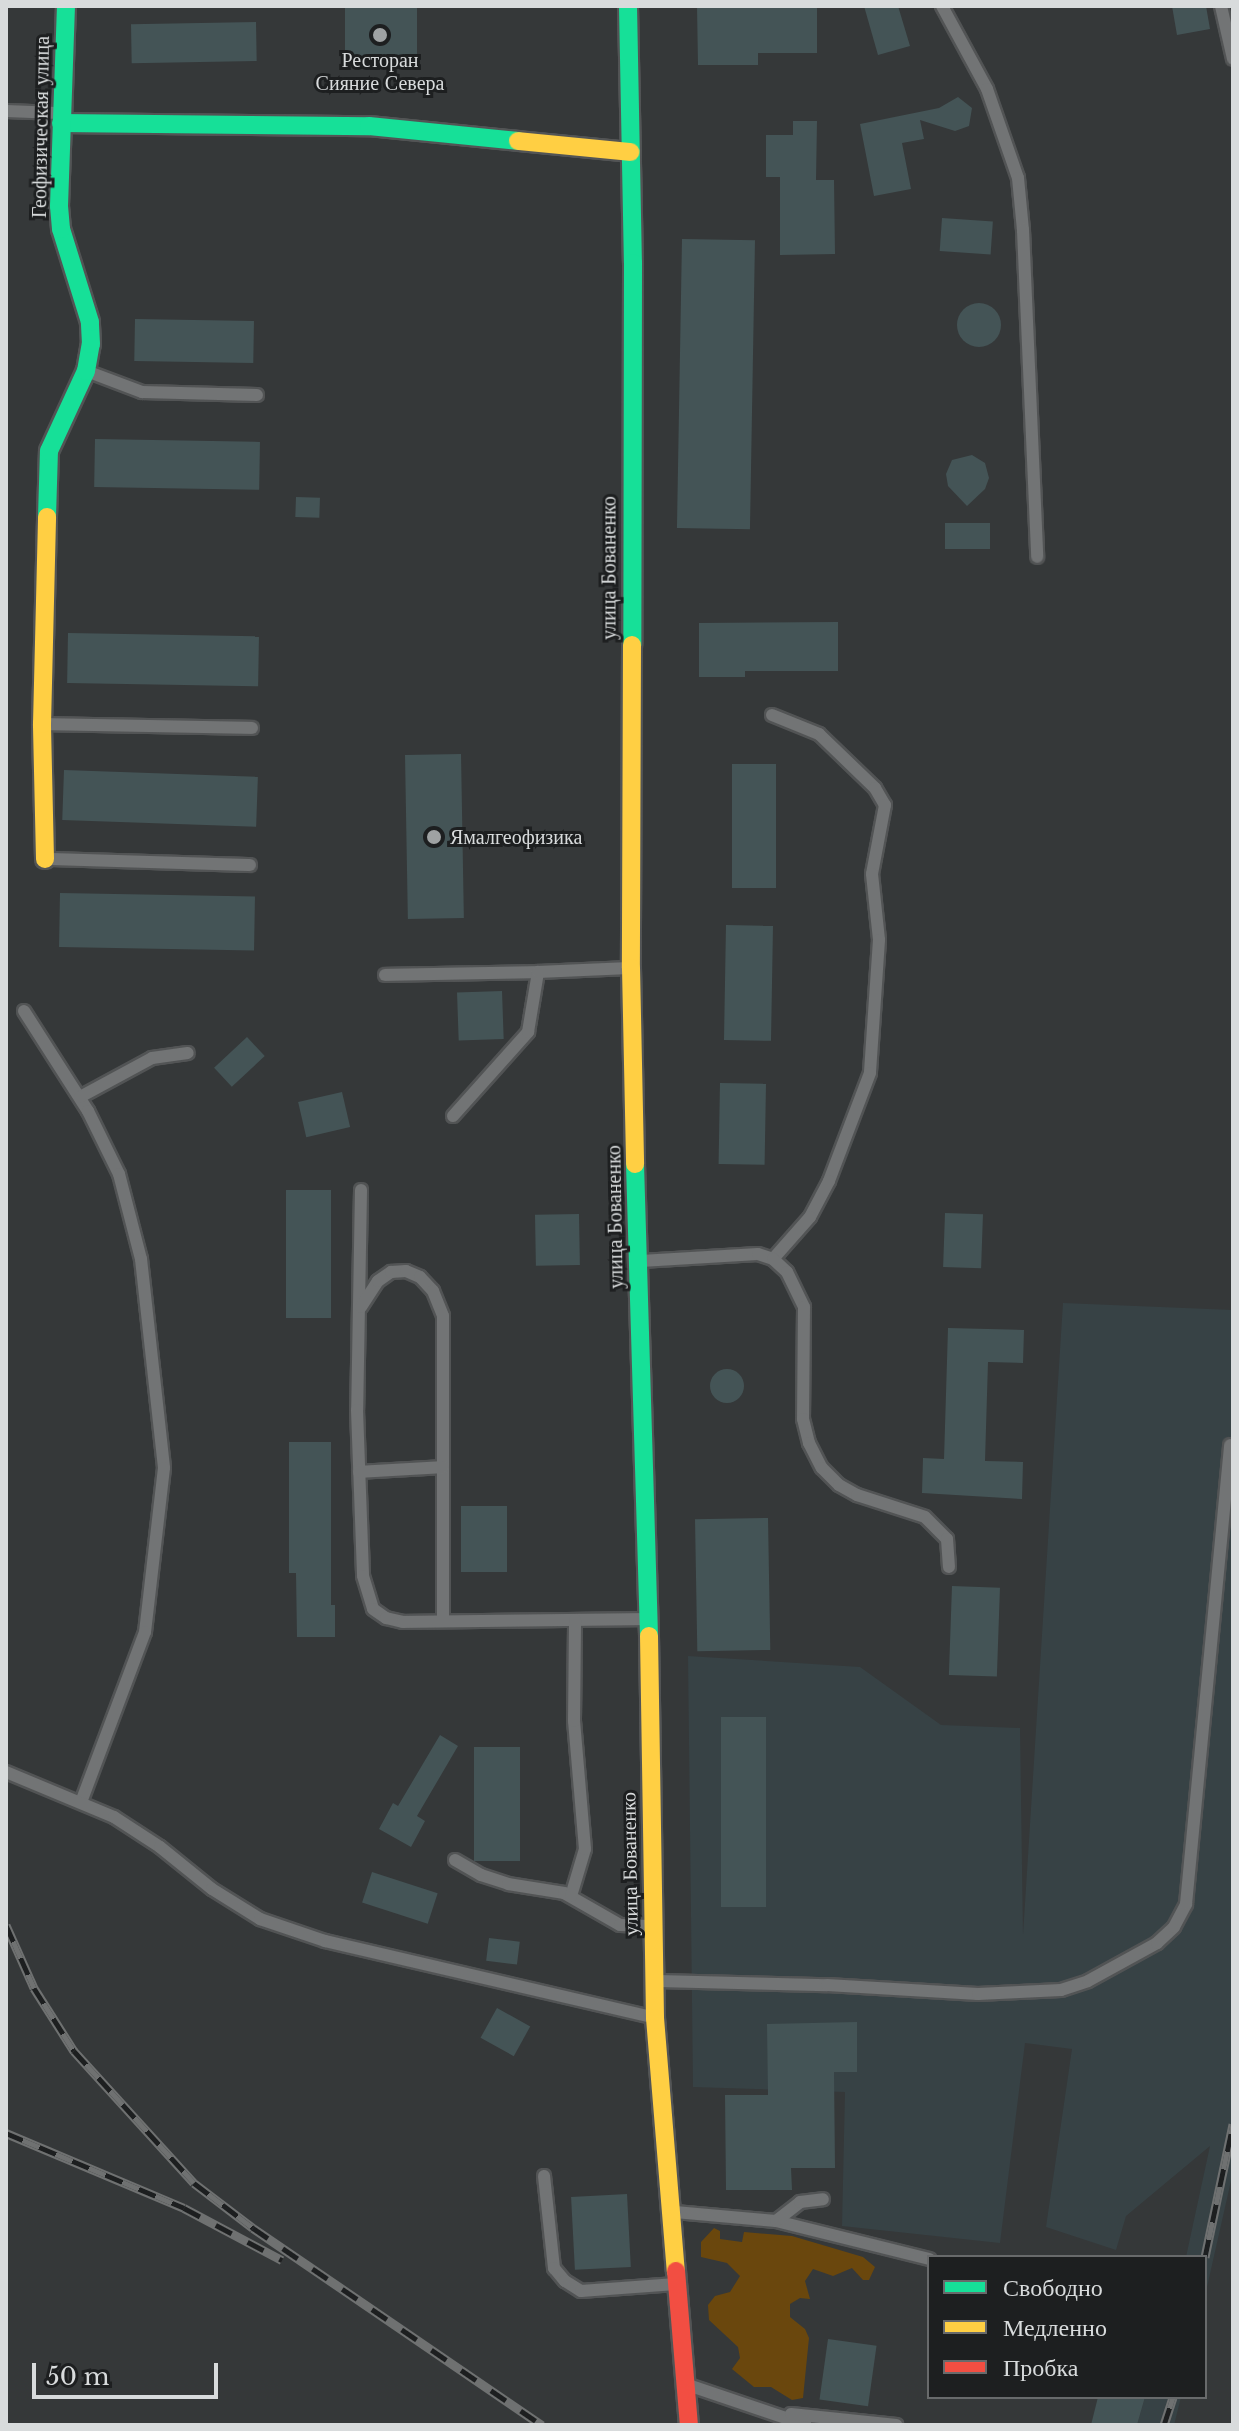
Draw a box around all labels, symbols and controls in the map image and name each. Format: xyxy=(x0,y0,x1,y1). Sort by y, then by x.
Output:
marker: Ресторан Сияние Севера xyxy=(371,26,389,44)
street label: Геофизическая улица xyxy=(27,36,55,218)
place label: Ресторан Сияние Севера xyxy=(316,48,444,95)
street label: улица Бованенко xyxy=(597,496,621,640)
place label: Ямалгеофизика xyxy=(450,825,582,849)
marker: Ямалгеофизика xyxy=(425,828,443,846)
street label: улица Бованенко xyxy=(602,1145,628,1289)
street label: улица Бованенко xyxy=(617,1792,643,1936)
legend xyxy=(927,2255,1207,2399)
text: Свободно xyxy=(1003,2273,1103,2302)
text: Медленно xyxy=(1003,2313,1107,2342)
scale bar xyxy=(36,2347,222,2397)
text: Пробка xyxy=(1003,2353,1079,2382)
text: 50 m xyxy=(46,2362,109,2391)

